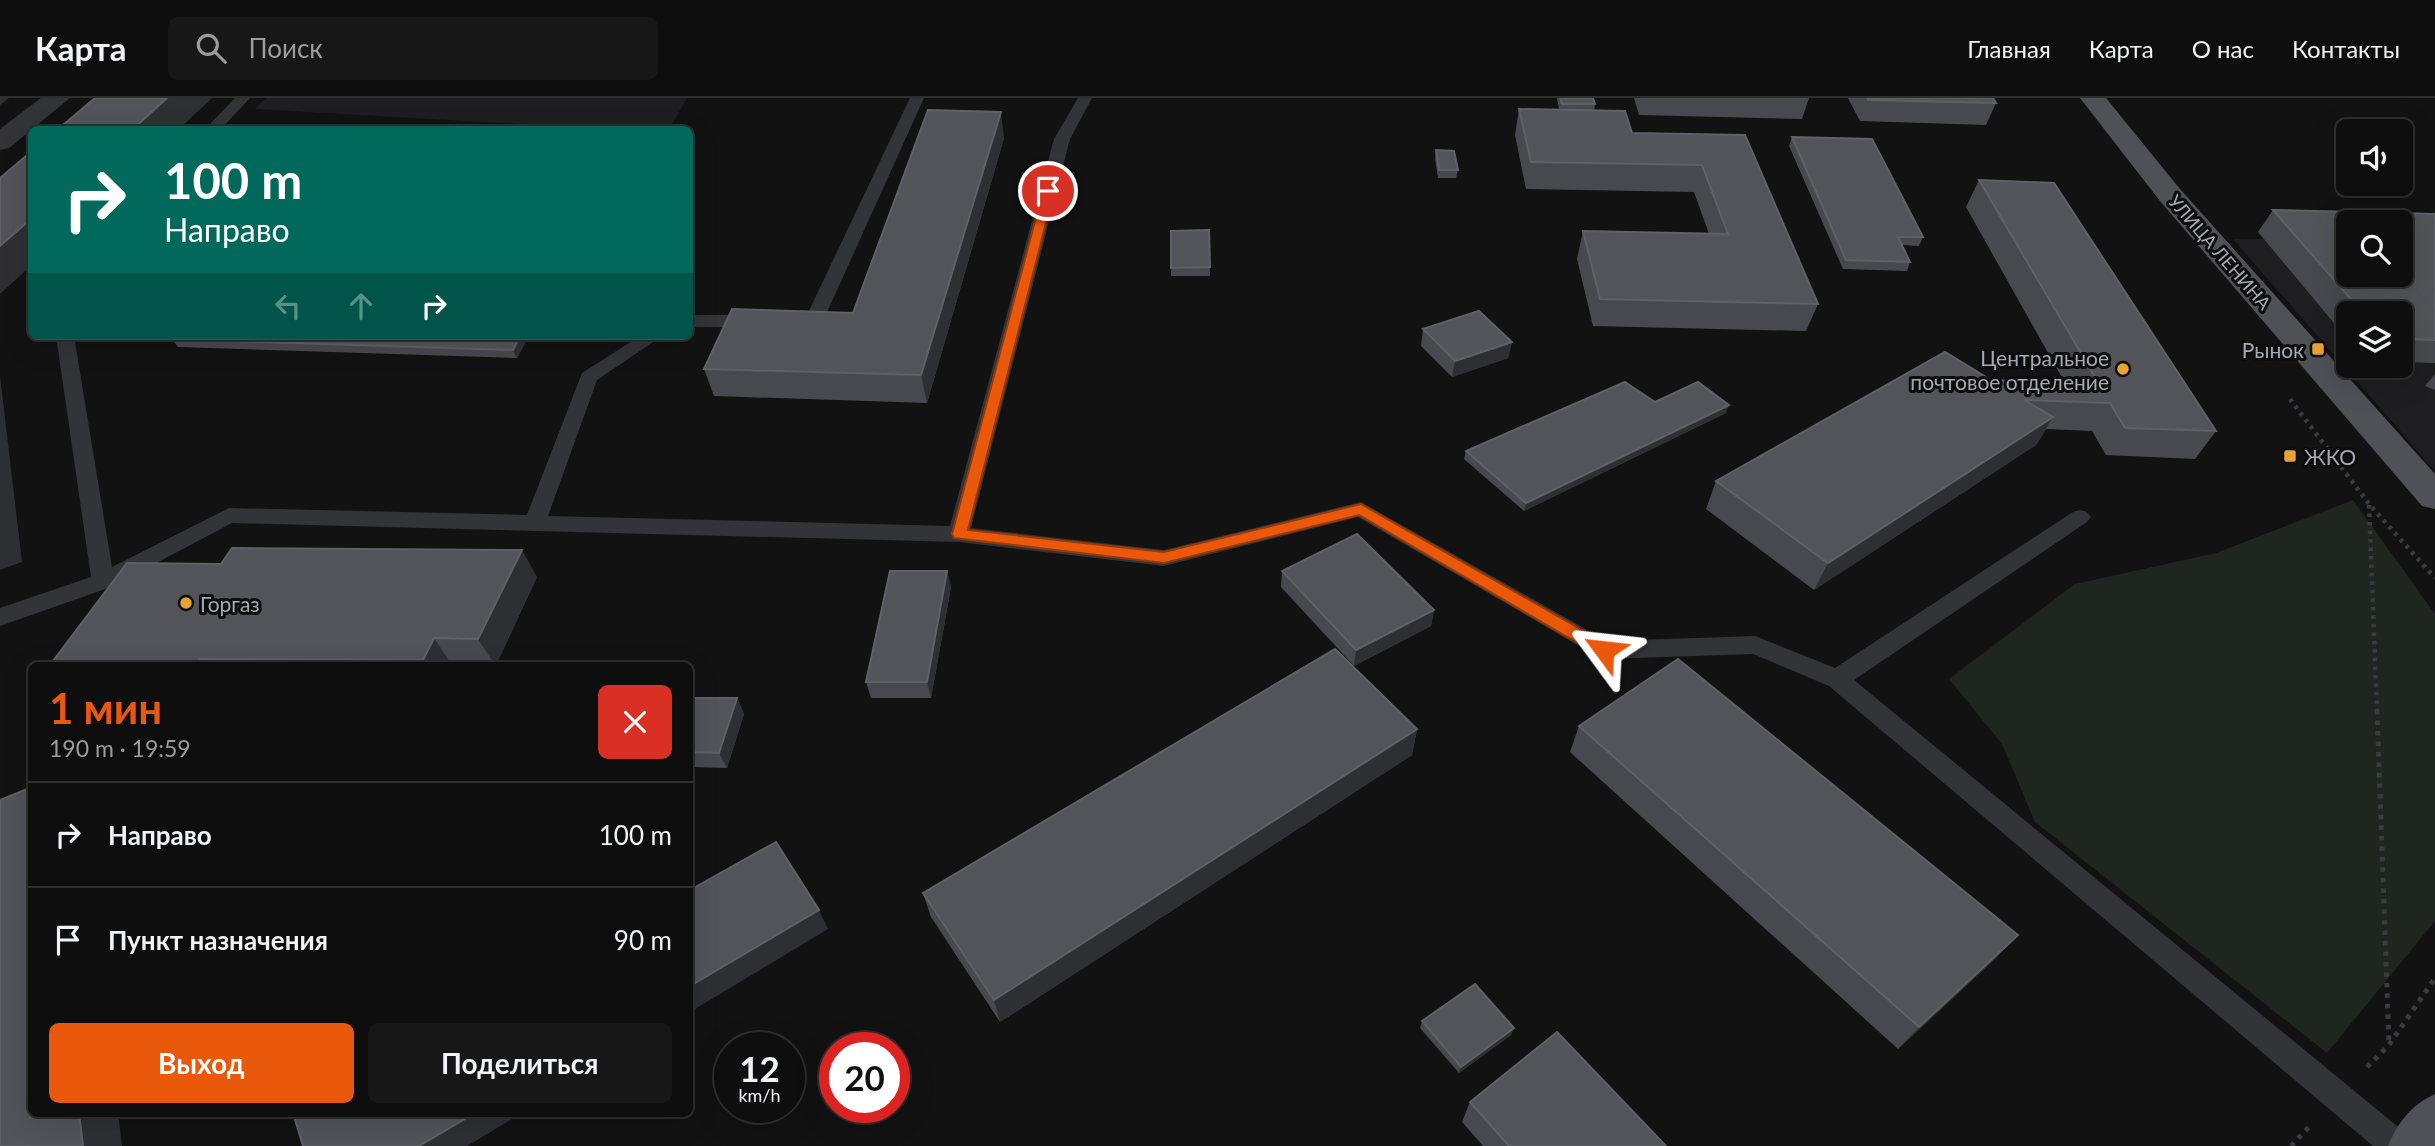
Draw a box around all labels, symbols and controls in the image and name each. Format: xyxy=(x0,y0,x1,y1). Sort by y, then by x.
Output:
search box xyxy=(168,17,658,80)
text: Карта xyxy=(35,28,126,68)
icon: search xyxy=(192,29,230,67)
text: Поиск xyxy=(248,32,323,64)
text: Главная xyxy=(1967,34,2051,63)
text: Карта xyxy=(2089,34,2154,63)
text: О нас xyxy=(2192,34,2254,63)
text: Контакты xyxy=(2292,34,2400,63)
map controls xyxy=(2336,119,2413,378)
button: sound xyxy=(2336,119,2413,196)
text: 100 m xyxy=(164,151,302,209)
icon: right xyxy=(49,154,140,245)
pin xyxy=(1018,161,1078,221)
icon: arrive xyxy=(1029,172,1067,210)
street label: УЛИЦА ЛЕНИНА xyxy=(2164,190,2276,314)
text: Направо xyxy=(164,210,290,249)
button: search xyxy=(2336,210,2413,287)
icon: left xyxy=(269,287,307,325)
icon: ahead xyxy=(342,287,380,325)
icon: right xyxy=(415,287,453,325)
button: layers xyxy=(2336,301,2413,378)
place label: Рынок xyxy=(2242,337,2304,362)
marker: Рынок xyxy=(2310,341,2326,357)
place label: Центральное почтовое отделение xyxy=(1910,345,2109,394)
marker: Центральное почтовое отделение xyxy=(2115,361,2131,377)
place label: ЖКО xyxy=(2304,444,2356,469)
marker: ЖКО xyxy=(2282,448,2298,464)
place label: Горгаз xyxy=(200,591,260,616)
marker: Горгаз xyxy=(178,595,194,611)
position arrow xyxy=(1567,613,1641,687)
text: 1 мин xyxy=(49,683,162,733)
button: close xyxy=(598,685,672,759)
text: 190 m · 19:59 xyxy=(49,734,191,762)
icon: right xyxy=(49,816,87,854)
text: Направо xyxy=(108,819,212,851)
text: 100 m xyxy=(599,819,672,851)
icon: arrive xyxy=(49,921,87,959)
text: Пункт назначения xyxy=(108,924,328,956)
text: 90 m xyxy=(614,924,672,956)
button: Выход xyxy=(49,1023,354,1103)
button: Поделиться xyxy=(368,1023,672,1103)
speed limit sign: 20 xyxy=(819,1032,910,1123)
text: 12 xyxy=(739,1047,780,1089)
text: km/h xyxy=(738,1084,781,1106)

